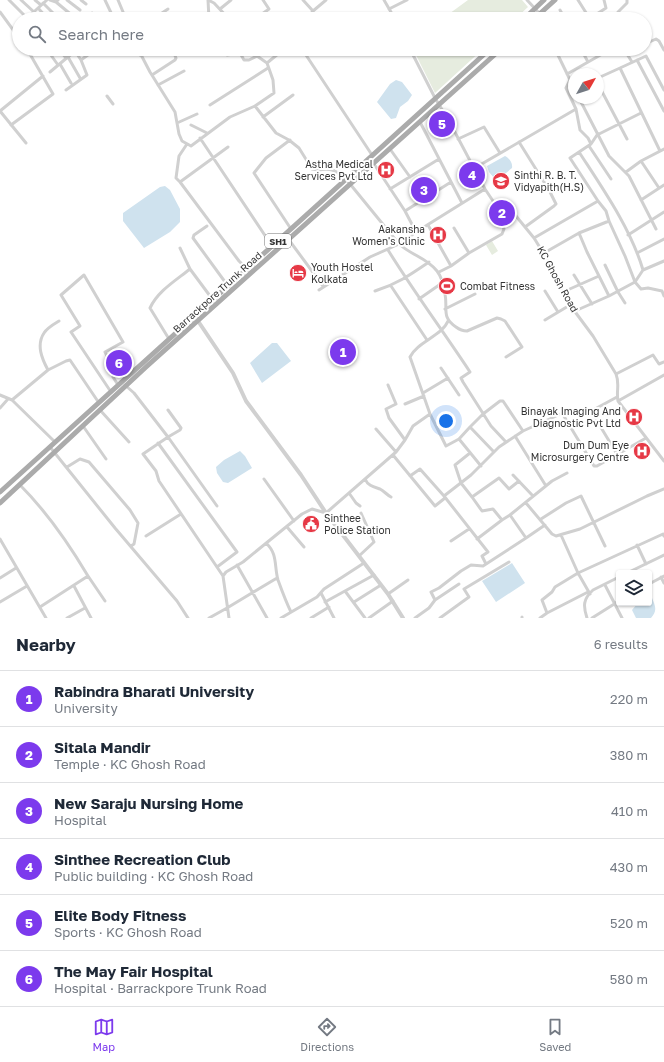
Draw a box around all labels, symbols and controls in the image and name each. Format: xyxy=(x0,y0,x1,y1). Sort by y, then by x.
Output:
search box xyxy=(12,12,652,56)
icon: search xyxy=(26,23,48,45)
text: Search here xyxy=(58,25,144,43)
north arrow xyxy=(568,68,604,104)
pin: 5 xyxy=(429,109,455,139)
place label: Astha Medical Services Pvt Ltd xyxy=(295,158,373,182)
hospital icon: Astha Medical Services Pvt Ltd xyxy=(376,160,396,180)
pin: 4 xyxy=(459,160,485,190)
place label: Sinthi R. B. T. Vidyapith(H.S) xyxy=(514,169,584,193)
school or university icon: Sinthi R. B. T. Vidyapith(H.S) xyxy=(491,171,511,191)
pin: 3 xyxy=(411,175,437,205)
pin: 2 xyxy=(489,198,515,228)
place label: Aakansha Women's Clinic xyxy=(352,223,426,247)
hospital icon: Aakansha Women's Clinic xyxy=(428,225,448,245)
road number: SH1 xyxy=(265,234,291,248)
street label: KC Ghosh Road xyxy=(535,244,581,314)
street label: Barrackpore Trunk Road xyxy=(170,249,264,335)
place label: Youth Hostel Kolkata xyxy=(311,261,373,285)
hotel icon: Youth Hostel Kolkata xyxy=(288,263,308,283)
sports icon: Combat Fitness xyxy=(437,276,457,296)
place label: Combat Fitness xyxy=(460,280,535,292)
pin: 1 xyxy=(330,337,356,367)
pin: 6 xyxy=(106,348,132,378)
place label: Binayak Imaging And Diagnostic Pvt Ltd xyxy=(521,405,621,429)
hospital icon: Binayak Imaging And Diagnostic Pvt Ltd xyxy=(624,407,644,427)
your location xyxy=(436,411,456,431)
place label: Dum Dum Eye Microsurgery Centre xyxy=(531,439,629,463)
hospital icon: Dum Dum Eye Microsurgery Centre xyxy=(632,441,652,461)
place label: Sinthee Police Station xyxy=(324,512,391,536)
public building icon: Sinthee Police Station xyxy=(301,514,321,534)
map controls xyxy=(616,570,652,606)
button: layers xyxy=(616,570,652,606)
text: Nearby xyxy=(16,634,76,655)
text: 6 results xyxy=(594,636,648,652)
text: Rabindra Bharati University xyxy=(54,682,254,700)
text: 1 xyxy=(26,691,32,707)
text: 220 m xyxy=(610,691,648,707)
text: University xyxy=(54,700,118,716)
text: Sitala Mandir xyxy=(54,738,151,756)
text: 2 xyxy=(25,747,33,763)
text: 380 m xyxy=(610,747,648,763)
text: Temple · KC Ghosh Road xyxy=(54,756,206,772)
text: New Saraju Nursing Home xyxy=(54,794,243,812)
text: 3 xyxy=(25,803,33,819)
text: 410 m xyxy=(611,803,648,819)
text: Hospital xyxy=(54,812,107,828)
text: Sinthee Recreation Club xyxy=(54,850,230,868)
text: 4 xyxy=(25,859,33,875)
text: 430 m xyxy=(610,859,648,875)
text: Public building · KC Ghosh Road xyxy=(54,868,253,884)
text: Elite Body Fitness xyxy=(54,906,186,924)
text: 5 xyxy=(25,915,33,931)
text: 520 m xyxy=(610,915,648,931)
text: Sports · KC Ghosh Road xyxy=(54,924,202,940)
text: The May Fair Hospital xyxy=(54,962,213,980)
text: 6 xyxy=(25,971,33,987)
text: 580 m xyxy=(610,971,648,987)
text: Hospital · Barrackpore Trunk Road xyxy=(54,980,267,996)
tab: Map xyxy=(93,1016,115,1053)
tab: Directions xyxy=(300,1016,354,1053)
tab: Saved xyxy=(539,1016,571,1053)

